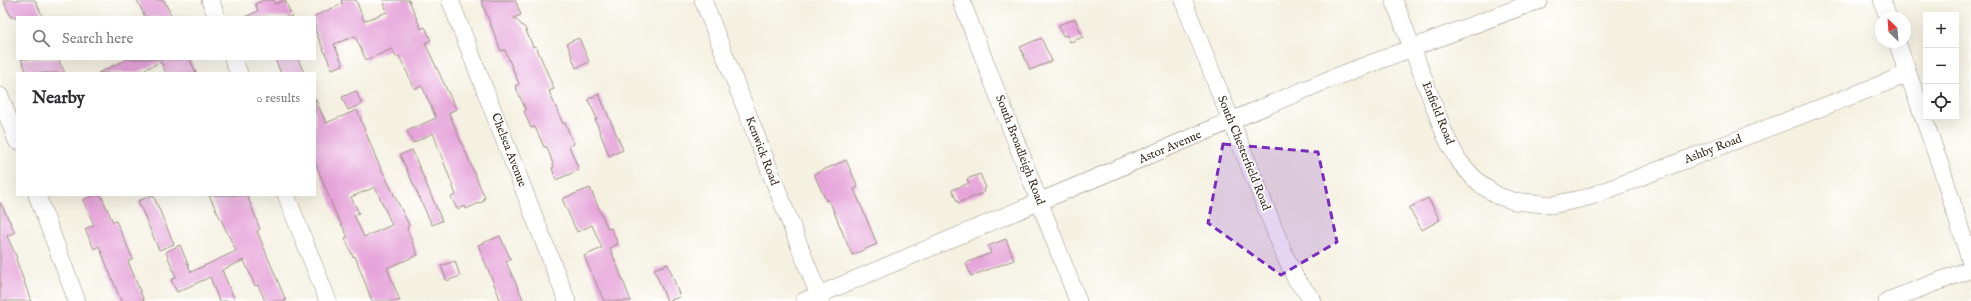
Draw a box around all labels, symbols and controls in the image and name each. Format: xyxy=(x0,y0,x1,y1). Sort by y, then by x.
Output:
north arrow xyxy=(1875,12,1911,48)
map controls xyxy=(1923,12,1959,120)
button: + xyxy=(1923,12,1959,48)
search box xyxy=(16,16,316,60)
icon: search xyxy=(30,27,52,49)
text: Search here xyxy=(62,29,133,48)
button: − xyxy=(1923,48,1959,84)
street label: Enfield Road xyxy=(1419,79,1458,147)
button: locate xyxy=(1923,84,1959,120)
text: Nearby xyxy=(32,88,85,109)
text: 0 results xyxy=(256,90,300,107)
street label: South Broadleigh Road xyxy=(992,93,1048,208)
street label: South Chesterfield Road xyxy=(1214,93,1274,213)
street label: Chelsea Avenue xyxy=(488,111,530,190)
street label: Kenwick Road xyxy=(742,114,782,188)
street label: Astor Avenue xyxy=(1136,127,1204,167)
street label: Ashby Road xyxy=(1681,131,1745,167)

